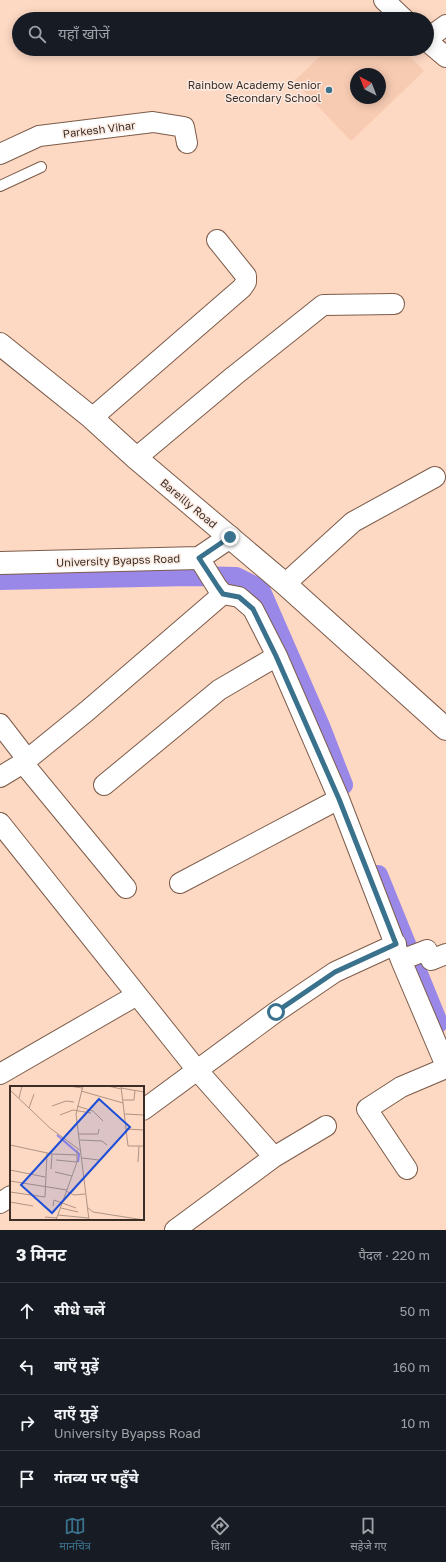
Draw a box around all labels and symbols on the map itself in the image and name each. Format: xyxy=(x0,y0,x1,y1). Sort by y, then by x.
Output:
north arrow xyxy=(350,68,386,104)
place label: Rainbow Academy Senior Secondary School xyxy=(188,78,322,104)
marker: Rainbow Academy Senior Secondary School xyxy=(324,85,334,95)
street label: Parkesh Vihar xyxy=(62,118,137,140)
street label: Bareilly Road xyxy=(158,476,220,530)
route end xyxy=(221,528,239,546)
street label: University Byapss Road xyxy=(56,551,180,569)
route start xyxy=(267,1003,285,1021)
inset map xyxy=(10,1086,144,1220)

